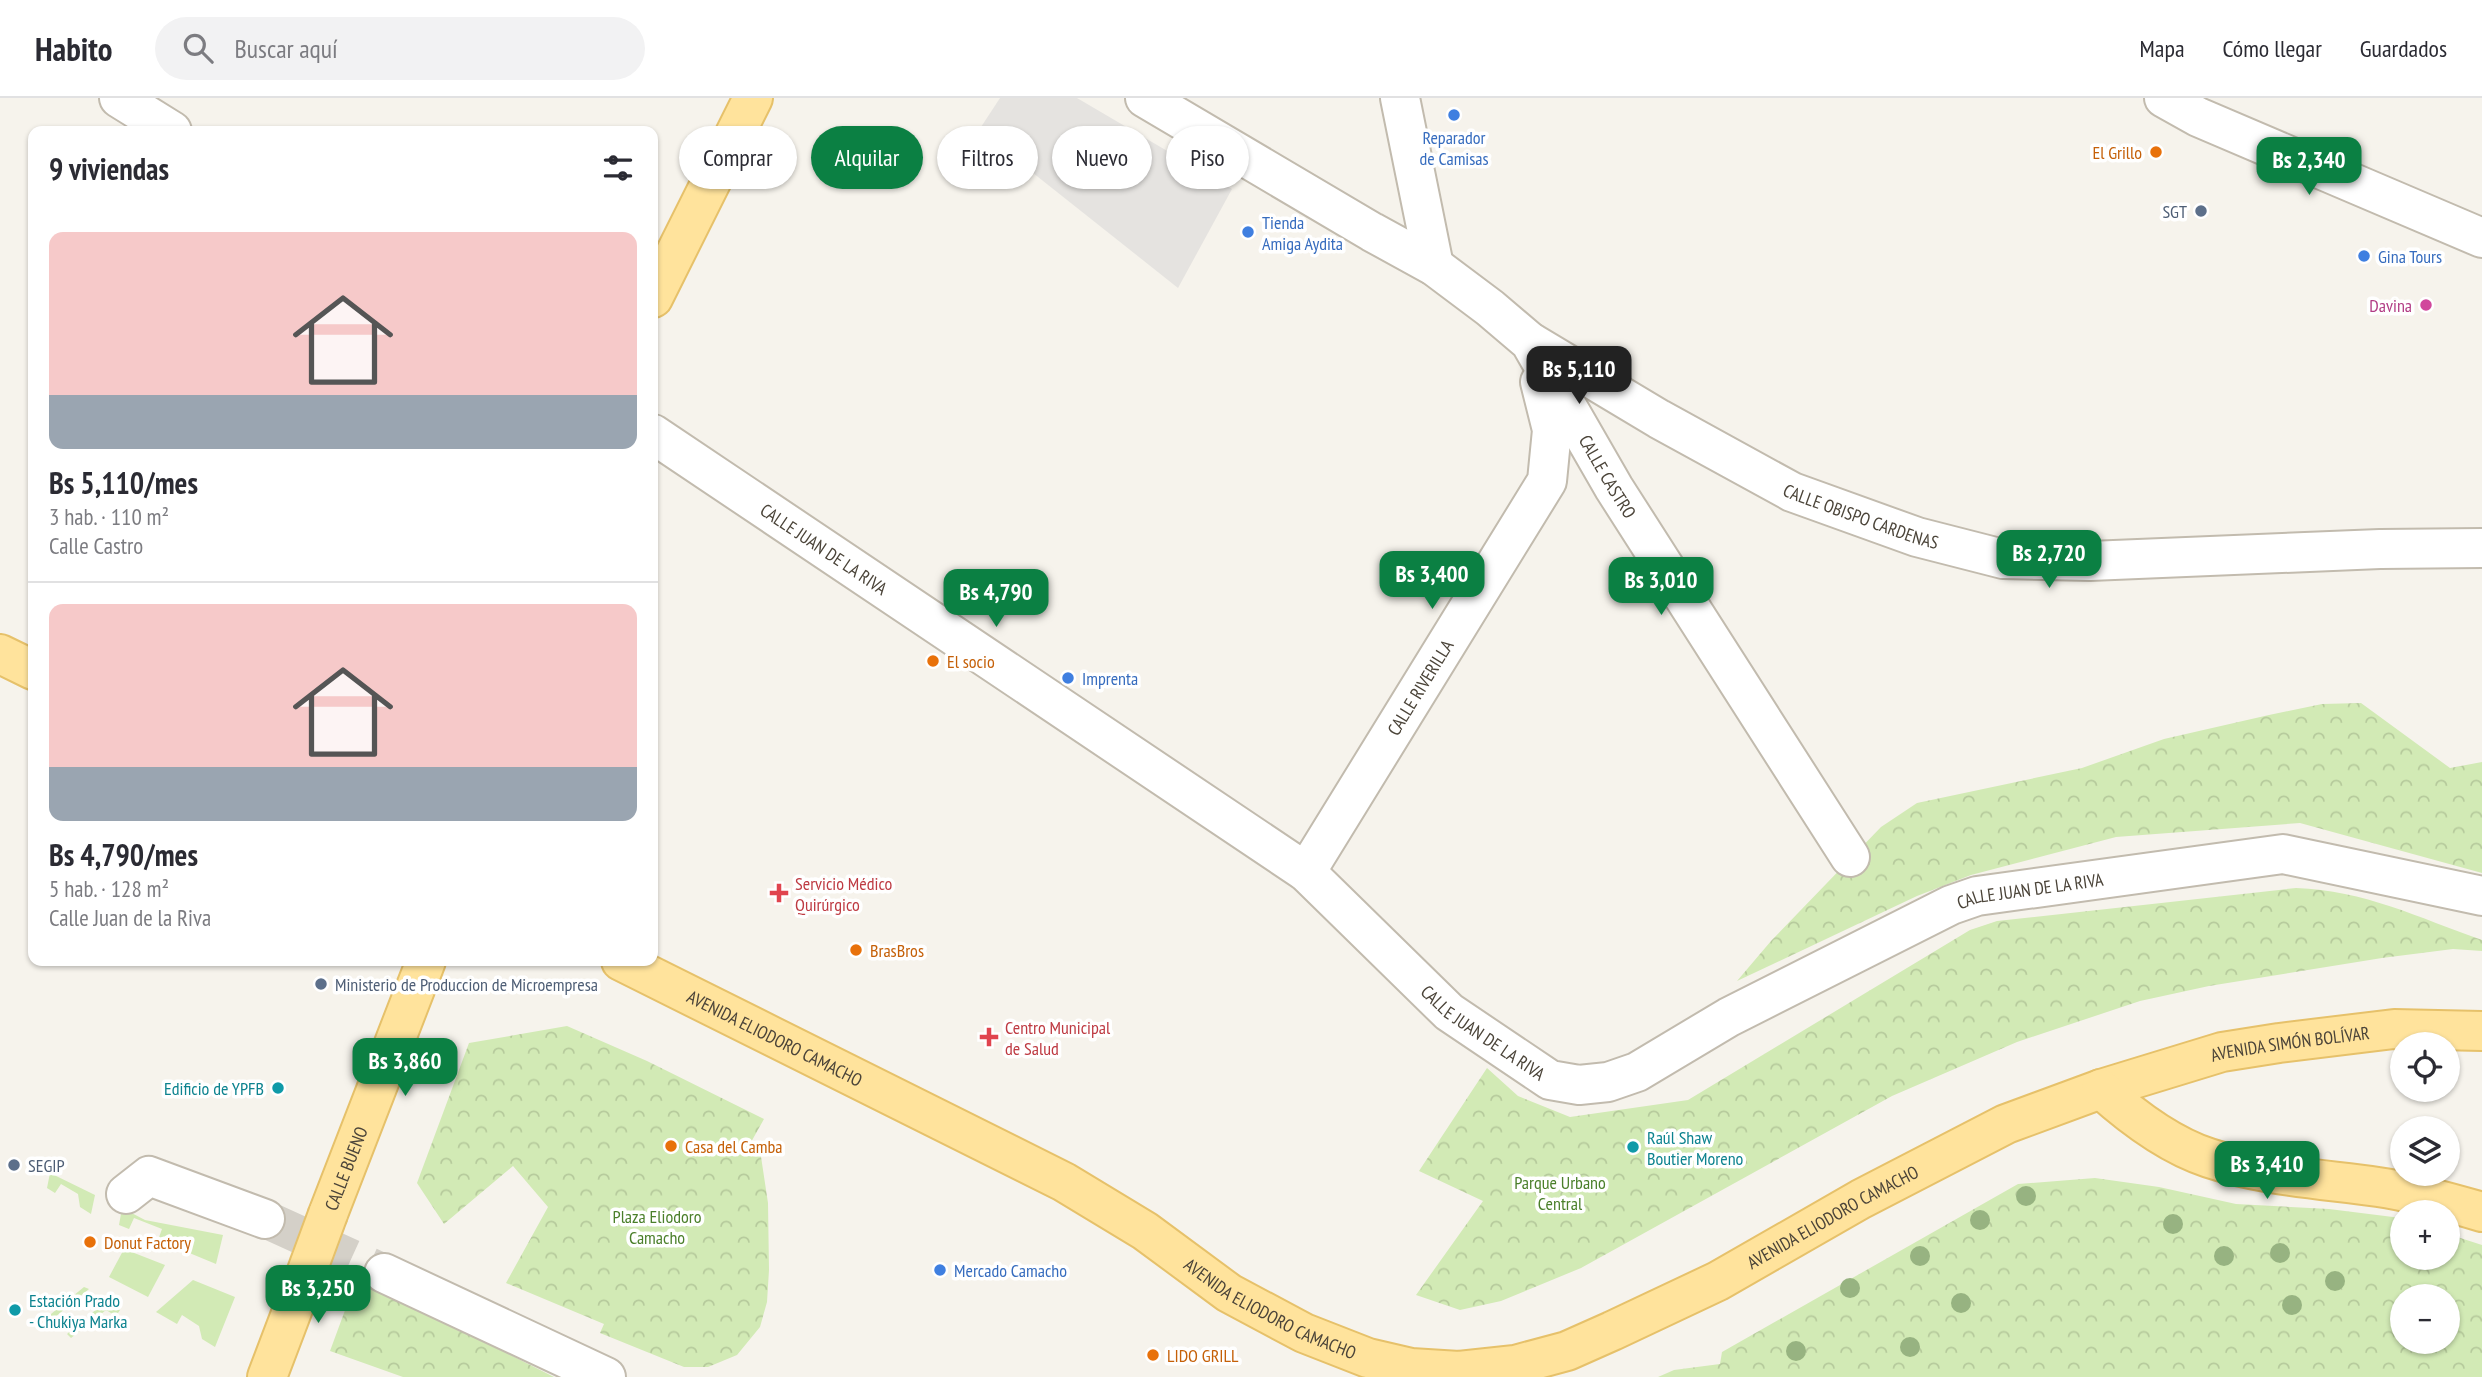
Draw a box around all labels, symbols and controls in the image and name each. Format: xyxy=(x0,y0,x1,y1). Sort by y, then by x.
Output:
search box xyxy=(155,17,645,80)
text: Habito xyxy=(35,27,113,70)
icon: search xyxy=(179,29,217,67)
text: Buscar aquí xyxy=(235,32,338,65)
text: Mapa xyxy=(2140,33,2185,64)
text: Cómo llegar xyxy=(2223,33,2322,64)
text: Guardados xyxy=(2360,33,2447,64)
marker: Reparador de Camisas xyxy=(1446,107,1462,123)
chip: Comprar xyxy=(679,126,797,189)
chip: Alquilar xyxy=(811,126,923,189)
chip: Filtros xyxy=(937,126,1038,189)
chip: Nuevo xyxy=(1052,126,1152,189)
chip: Piso xyxy=(1166,126,1249,189)
place label: Reparador de Camisas xyxy=(1419,126,1489,170)
pin: Bs 2,340 xyxy=(2237,138,2381,197)
place label: El Grillo xyxy=(2092,141,2142,164)
marker: El Grillo xyxy=(2148,144,2164,160)
text: Bs 2,340 xyxy=(2273,145,2345,174)
text: 9 viviendas xyxy=(49,149,169,188)
icon: filters xyxy=(599,149,637,187)
place label: SGT xyxy=(2162,200,2187,223)
marker: SGT xyxy=(2193,203,2209,219)
place label: Tienda Amiga Aydita xyxy=(1262,211,1343,255)
marker: Tienda Amiga Aydita xyxy=(1240,224,1256,240)
place label: Gina Tours xyxy=(2378,245,2442,268)
marker: Gina Tours xyxy=(2356,248,2372,264)
icon: home xyxy=(280,277,406,403)
place label: Davina xyxy=(2369,294,2412,317)
marker: Davina xyxy=(2418,297,2434,313)
pin: Bs 5,110 xyxy=(1507,346,1651,406)
text: Bs 5,110 xyxy=(1543,354,1615,383)
street label: CALLE CASTRO xyxy=(1574,430,1642,522)
text: Bs 5,110/mes xyxy=(49,463,198,502)
street label: CALLE OBISPO CARDENAS xyxy=(1779,478,1941,554)
street label: CALLE JUAN DE LA RIVA xyxy=(756,498,892,600)
text: 3 hab. · 110 m² xyxy=(49,502,169,531)
text: Calle Castro xyxy=(49,531,143,560)
pin: Bs 2,720 xyxy=(1977,531,2121,590)
text: Bs 2,720 xyxy=(2013,538,2085,567)
pin: Bs 3,400 xyxy=(1360,552,1504,611)
pin: Bs 3,010 xyxy=(1589,558,1733,617)
text: Bs 3,400 xyxy=(1396,559,1468,588)
text: Bs 3,010 xyxy=(1625,565,1697,594)
pin: Bs 4,790 xyxy=(924,570,1068,629)
text: Bs 4,790 xyxy=(960,577,1032,606)
street label: CALLE RIVERILLA xyxy=(1382,635,1458,739)
icon: home xyxy=(280,649,406,775)
place label: El socio xyxy=(947,650,995,673)
marker: El socio xyxy=(925,653,941,669)
place label: Imprenta xyxy=(1082,667,1138,690)
marker: Imprenta xyxy=(1060,670,1076,686)
text: Bs 4,790/mes xyxy=(49,835,198,874)
street label: CALLE JUAN DE LA RIVA xyxy=(1954,867,2105,914)
place label: Servicio Médico Quirúrgico xyxy=(795,872,893,916)
text: 5 hab. · 128 m² xyxy=(49,874,169,903)
marker: Servicio Médico Quirúrgico xyxy=(769,883,789,903)
text: Calle Juan de la Riva xyxy=(49,903,211,932)
place label: BrasBros xyxy=(870,939,924,962)
marker: BrasBros xyxy=(848,942,864,958)
place label: Ministerio de Produccion de Microempresa xyxy=(335,973,598,996)
marker: Ministerio de Produccion de Microempresa xyxy=(313,976,329,992)
street label: CALLE JUAN DE LA RIVA xyxy=(1416,980,1550,1085)
street label: AVENIDA ELIODORO CAMACHO xyxy=(683,984,866,1091)
place label: Centro Municipal de Salud xyxy=(1005,1016,1111,1060)
street label: AVENIDA SIMÓN BOLÍVAR xyxy=(2207,1021,2371,1066)
marker: Centro Municipal de Salud xyxy=(979,1027,999,1047)
map controls xyxy=(2390,1032,2460,1354)
button: locate xyxy=(2390,1032,2460,1102)
pin: Bs 3,860 xyxy=(333,1038,477,1098)
text: Bs 3,860 xyxy=(369,1046,441,1075)
place label: Edificio de YPFB xyxy=(164,1077,264,1100)
marker: Edificio de YPFB xyxy=(270,1080,286,1096)
button: layers xyxy=(2390,1116,2460,1186)
street label: CALLE BUENO xyxy=(319,1123,372,1214)
place label: Raúl Shaw Boutier Moreno xyxy=(1647,1126,1744,1170)
place label: Casa del Camba xyxy=(685,1135,783,1158)
marker: Casa del Camba xyxy=(663,1138,679,1154)
marker: Raúl Shaw Boutier Moreno xyxy=(1625,1139,1641,1155)
pin: Bs 3,410 xyxy=(2195,1142,2339,1201)
text: Bs 3,410 xyxy=(2231,1149,2303,1178)
place label: SEGIP xyxy=(28,1154,65,1177)
marker: SEGIP xyxy=(6,1157,22,1173)
street label: AVENIDA ELIODORO CAMACHO xyxy=(1743,1160,1922,1274)
park label: Parque Urbano Central xyxy=(1514,1171,1606,1215)
button: + xyxy=(2390,1200,2460,1270)
park label: Plaza Eliodoro Camacho xyxy=(613,1205,702,1249)
place label: Donut Factory xyxy=(104,1231,191,1254)
marker: Donut Factory xyxy=(82,1234,98,1250)
street label: AVENIDA ELIODORO CAMACHO xyxy=(1180,1253,1360,1364)
place label: Mercado Camacho xyxy=(954,1259,1067,1282)
marker: Mercado Camacho xyxy=(932,1262,948,1278)
pin: Bs 3,250 xyxy=(246,1266,390,1325)
text: Bs 3,250 xyxy=(282,1273,354,1302)
button: − xyxy=(2390,1284,2460,1354)
place label: Estación Prado - Chukiya Marka xyxy=(29,1289,127,1333)
marker: Estación Prado - Chukiya Marka xyxy=(7,1302,23,1318)
place label: LIDO GRILL xyxy=(1167,1344,1239,1367)
marker: LIDO GRILL xyxy=(1145,1347,1161,1363)

